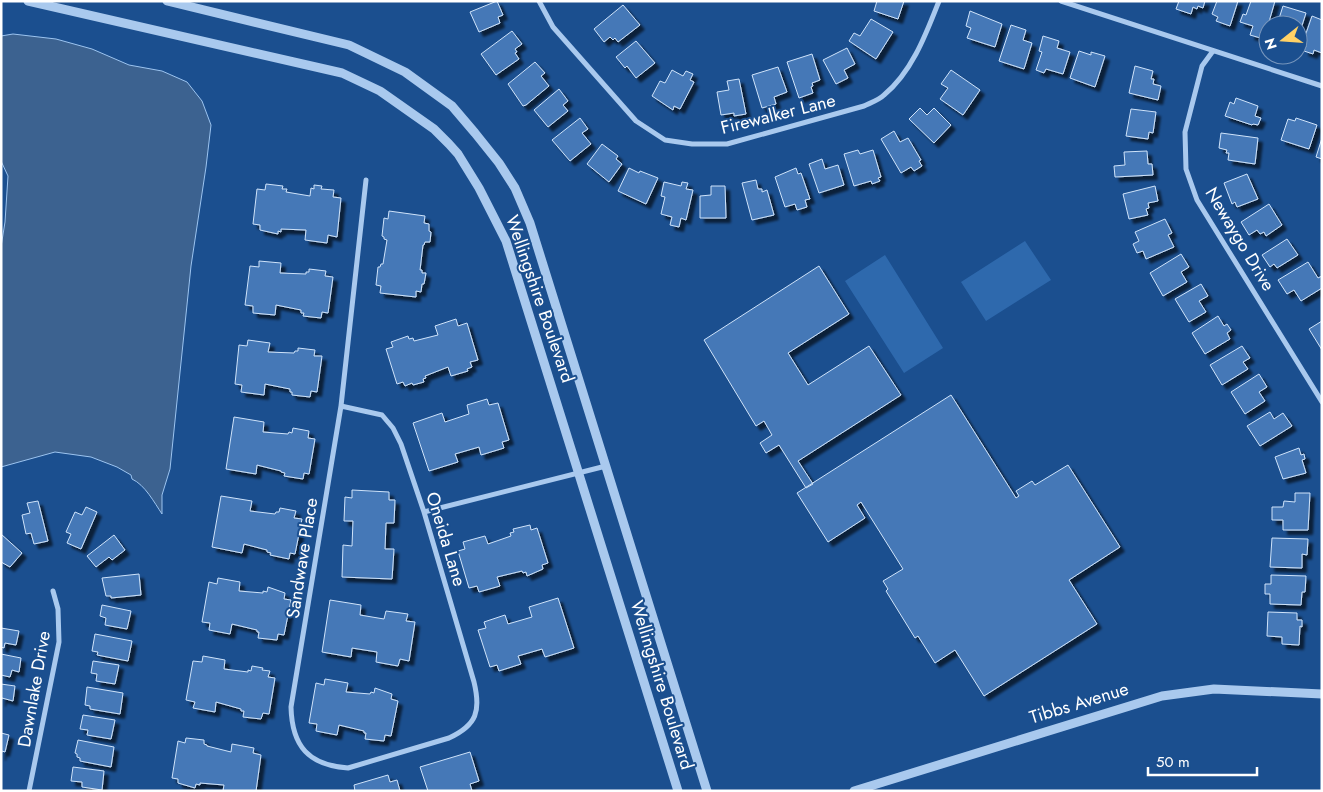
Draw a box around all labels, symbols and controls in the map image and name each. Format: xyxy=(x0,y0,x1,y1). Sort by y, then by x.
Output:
north arrow xyxy=(1258,15,1308,65)
text: N xyxy=(1259,36,1282,52)
street label: Firewalker Lane xyxy=(718,87,838,141)
street label: Newaygo Drive xyxy=(1199,182,1281,296)
street label: Wellingshire Boulevard xyxy=(499,212,581,386)
street label: Oneida Lane xyxy=(419,489,473,589)
street label: Sandwave Place xyxy=(280,496,324,620)
street label: Wellingshire Boulevard xyxy=(624,597,700,773)
street label: Dawnlake Drive xyxy=(11,629,57,749)
street label: Tibbs Avenue xyxy=(1026,676,1132,730)
scale bar xyxy=(1148,744,1257,776)
text: 50 m xyxy=(1156,751,1190,773)

